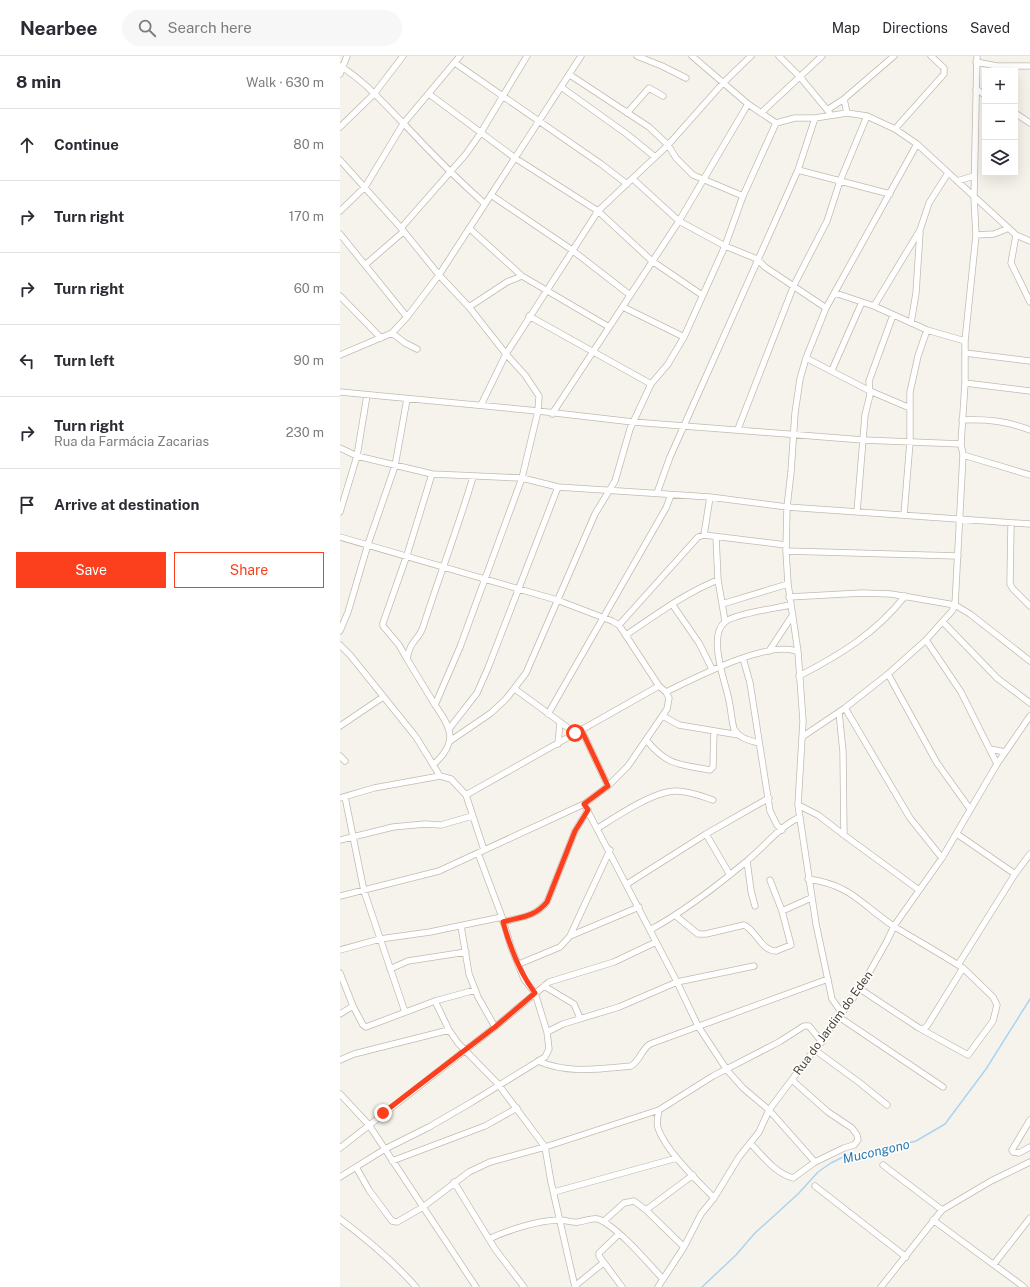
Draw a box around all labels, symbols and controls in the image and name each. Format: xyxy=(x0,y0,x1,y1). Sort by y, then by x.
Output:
search box xyxy=(122,10,402,46)
text: Nearbee xyxy=(20,17,98,39)
icon: search xyxy=(136,17,158,39)
text: Search here xyxy=(168,19,252,36)
text: Map xyxy=(832,20,860,36)
text: Directions xyxy=(882,20,948,36)
text: Saved xyxy=(970,20,1010,36)
map controls xyxy=(982,68,1018,176)
button: + xyxy=(982,68,1018,104)
text: 8 min xyxy=(16,72,61,92)
text: Walk · 630 m xyxy=(246,75,324,90)
button: − xyxy=(982,104,1018,140)
icon: ahead xyxy=(16,134,38,156)
text: Continue xyxy=(54,136,119,153)
text: 80 m xyxy=(293,137,324,152)
button: layers xyxy=(982,140,1018,176)
icon: right xyxy=(16,206,38,228)
text: Turn right xyxy=(54,208,124,225)
text: 170 m xyxy=(289,209,324,224)
icon: right xyxy=(16,278,38,300)
text: Turn right xyxy=(54,280,124,297)
text: 60 m xyxy=(294,281,324,296)
icon: left xyxy=(16,350,38,372)
text: Turn left xyxy=(54,352,115,369)
text: 90 m xyxy=(294,353,324,368)
text: Turn right xyxy=(54,417,124,434)
icon: right xyxy=(16,422,38,444)
text: 230 m xyxy=(286,425,324,440)
text: Rua da Farmácia Zacarias xyxy=(54,434,209,449)
icon: arrive xyxy=(16,494,38,516)
text: Arrive at destination xyxy=(54,496,199,513)
button: Save xyxy=(16,552,166,588)
button: Share xyxy=(174,552,324,588)
route start xyxy=(566,724,584,742)
street label: Rua do Jardim do Eden xyxy=(790,968,876,1078)
route end xyxy=(374,1104,392,1122)
water label: Mucongono xyxy=(841,1136,911,1166)

